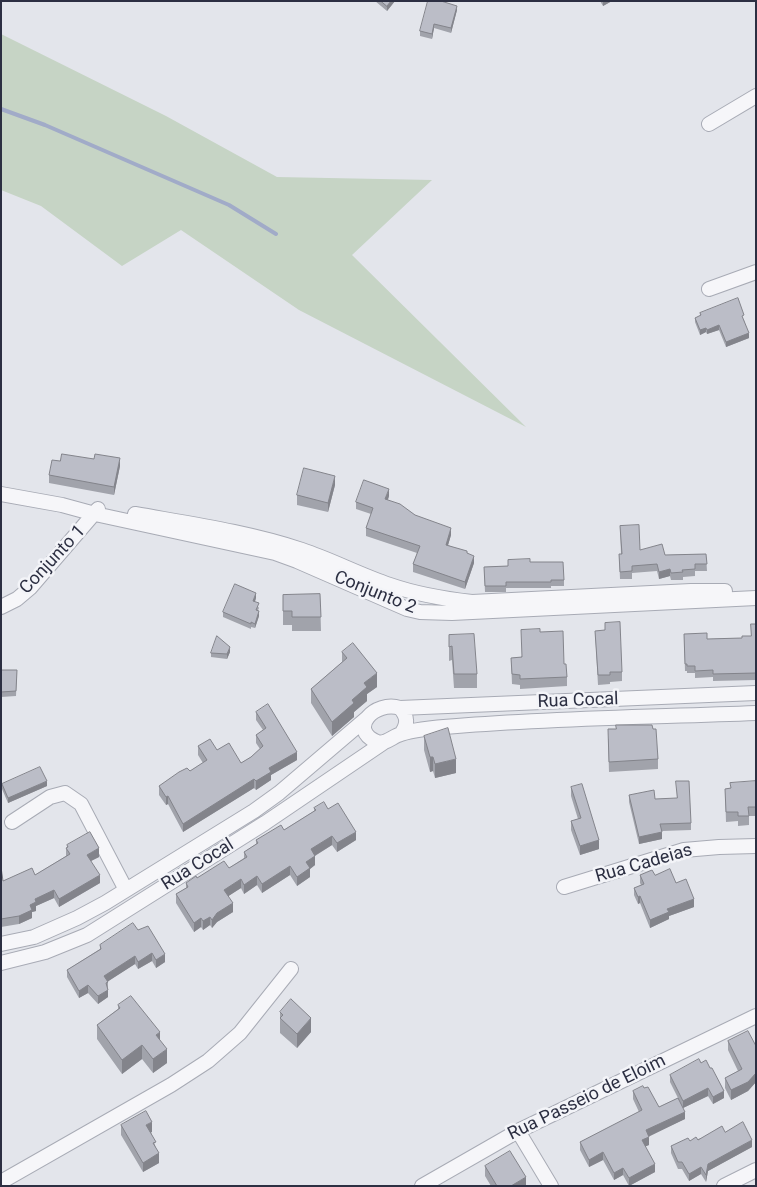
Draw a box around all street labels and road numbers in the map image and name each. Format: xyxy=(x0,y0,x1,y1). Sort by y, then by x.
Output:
street label: Conjunto 1 xyxy=(16,521,90,599)
street label: Conjunto 2 xyxy=(331,567,419,619)
street label: Rua Cocal xyxy=(537,689,619,713)
street label: Rua Cocal xyxy=(158,834,238,896)
street label: Rua Cadeias xyxy=(593,840,695,888)
street label: Rua Passeio de Eloim xyxy=(505,1050,669,1146)

